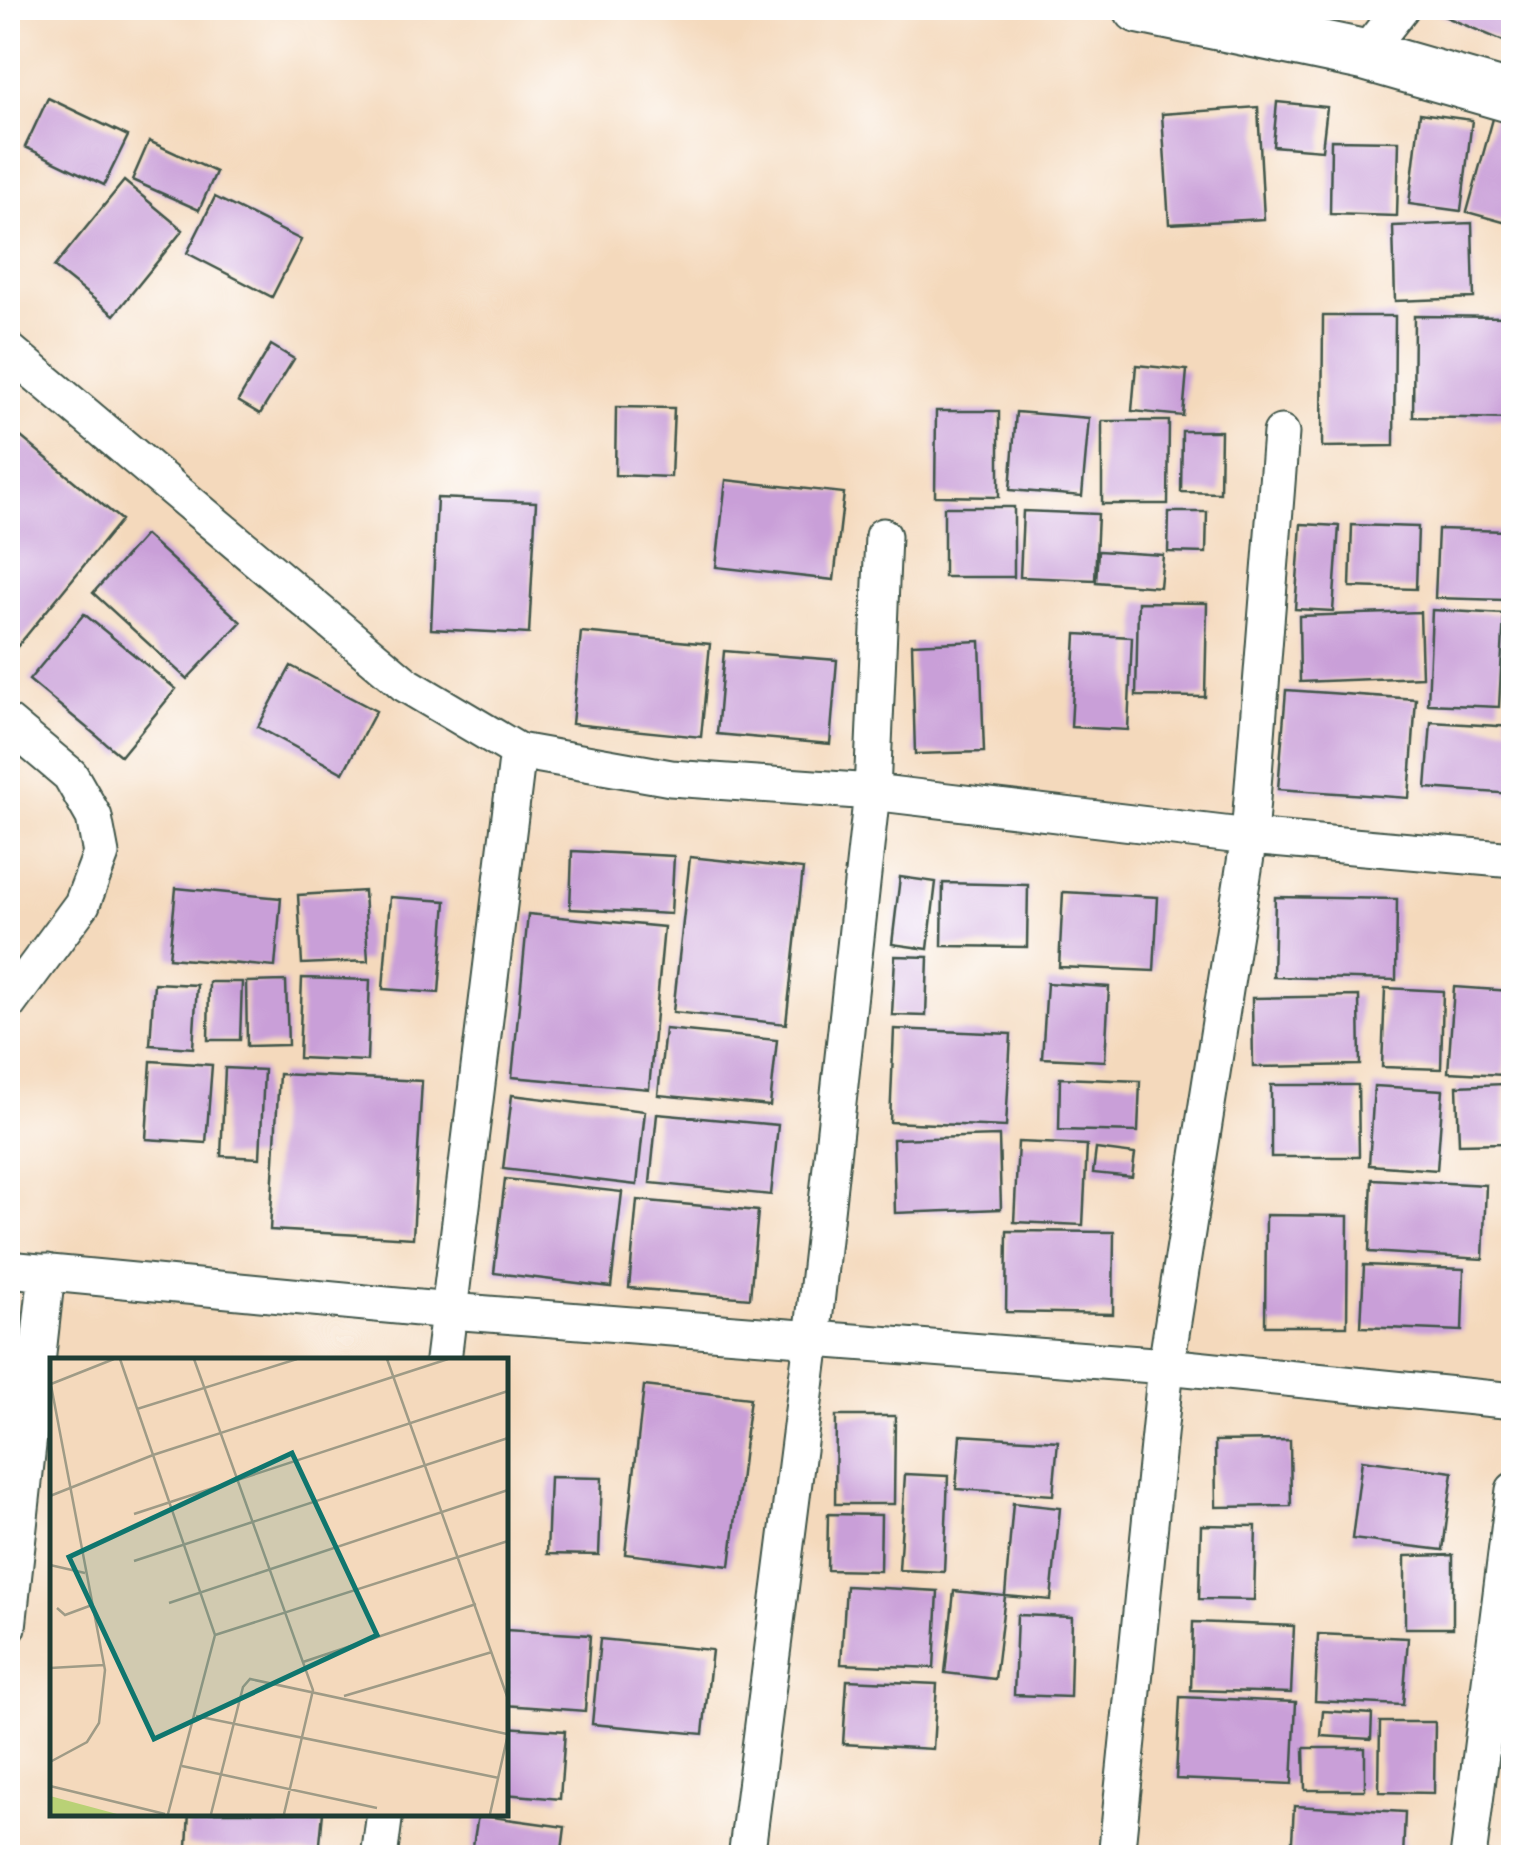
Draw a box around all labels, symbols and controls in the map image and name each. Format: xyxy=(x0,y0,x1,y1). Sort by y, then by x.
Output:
inset map xyxy=(50,1358,508,1815)

